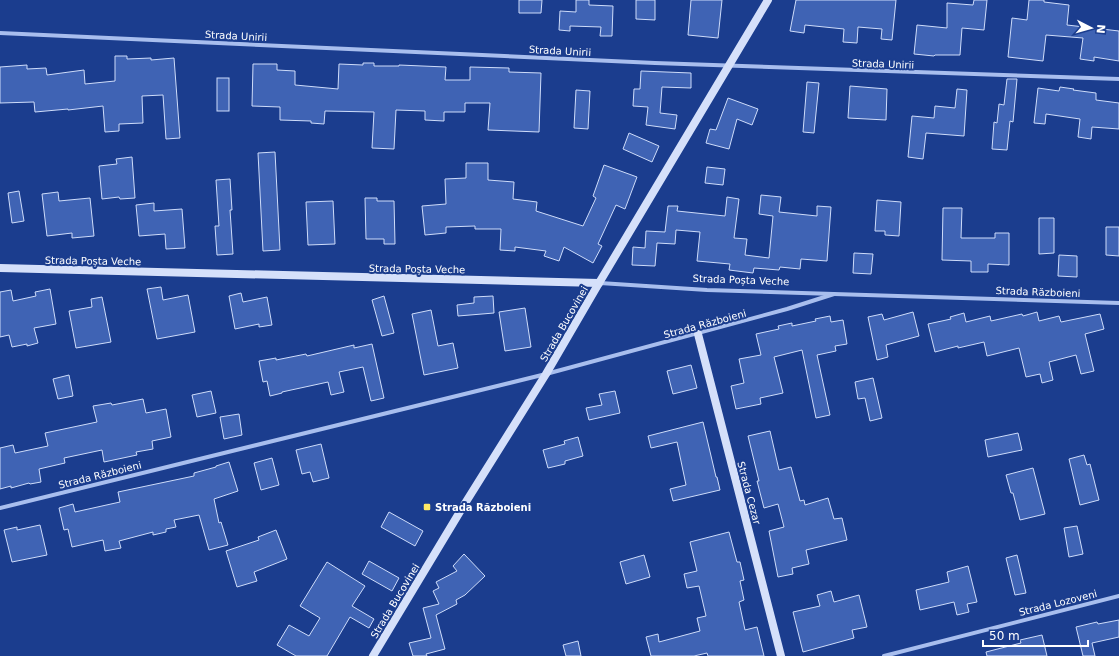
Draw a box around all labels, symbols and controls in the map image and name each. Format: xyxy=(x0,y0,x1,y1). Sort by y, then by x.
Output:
north arrow xyxy=(1071,8,1111,48)
text: N xyxy=(1094,24,1107,34)
street label: Strada Unirii xyxy=(205,29,267,43)
street label: Strada Unirii xyxy=(529,44,591,58)
street label: Strada Unirii xyxy=(852,57,914,71)
street label: Strada Poșta Veche xyxy=(45,255,141,268)
street label: Strada Poșta Veche xyxy=(369,263,465,276)
street label: Strada Poșta Veche xyxy=(692,273,789,288)
street label: Strada Bucovinei xyxy=(538,284,590,364)
street label: Strada Războieni xyxy=(995,285,1081,299)
street label: Strada Războieni xyxy=(663,308,747,340)
street label: Strada Războieni xyxy=(57,459,143,491)
street label: Strada Cezar xyxy=(735,460,763,527)
marker: Strada Războieni xyxy=(422,502,432,512)
place label: Strada Războieni xyxy=(435,502,531,513)
street label: Strada Bucovinei xyxy=(368,562,422,640)
street label: Strada Lozoveni xyxy=(1018,588,1098,618)
scale bar xyxy=(983,622,1088,648)
text: 50 m xyxy=(989,629,1020,643)

